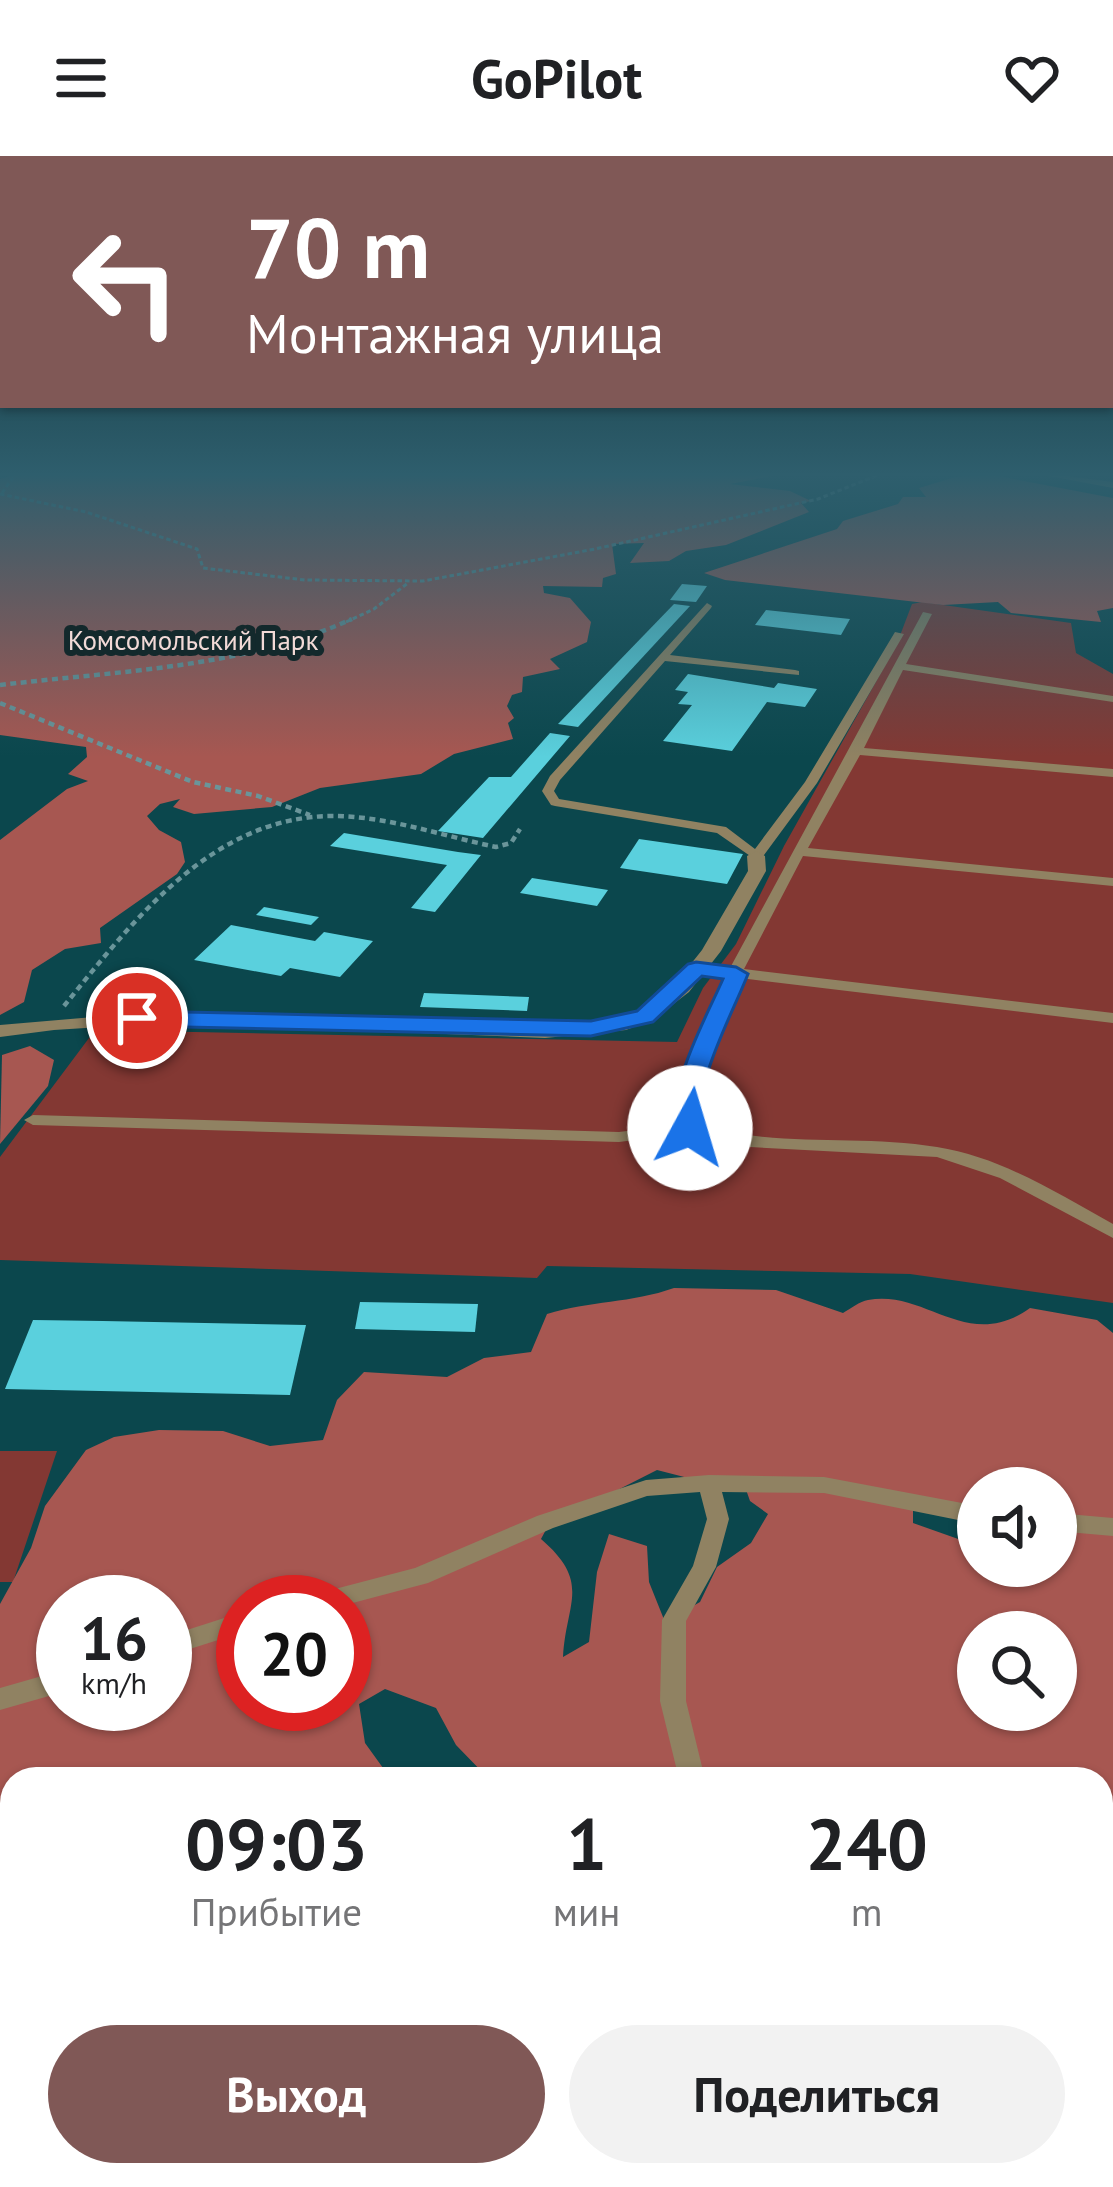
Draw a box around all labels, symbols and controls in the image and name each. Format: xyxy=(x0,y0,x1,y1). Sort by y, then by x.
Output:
text: GoPilot xyxy=(471,43,642,113)
icon: menu xyxy=(48,45,114,111)
icon: heart xyxy=(999,45,1065,111)
text: 70 m xyxy=(246,192,430,301)
icon: left xyxy=(48,204,204,360)
text: Монтажная улица xyxy=(246,298,664,368)
park label: Комсомольский Парк xyxy=(68,623,318,657)
pin xyxy=(86,967,188,1069)
icon: arrive xyxy=(104,985,170,1051)
position arrow xyxy=(627,1065,753,1191)
map controls xyxy=(957,1467,1077,1731)
button: sound xyxy=(957,1467,1077,1587)
speed limit sign: 20 xyxy=(216,1575,372,1731)
text: 16 xyxy=(80,1599,148,1677)
button: search xyxy=(957,1611,1077,1731)
text: km/h xyxy=(81,1663,147,1702)
text: 09:03 xyxy=(185,1797,368,1890)
text: 1 xyxy=(566,1797,607,1890)
text: 240 xyxy=(805,1797,928,1890)
text: Прибытие xyxy=(191,1886,362,1937)
text: мин xyxy=(553,1886,620,1937)
text: m xyxy=(851,1886,883,1937)
button: Выход xyxy=(48,2025,545,2163)
button: Поделиться xyxy=(569,2025,1065,2163)

